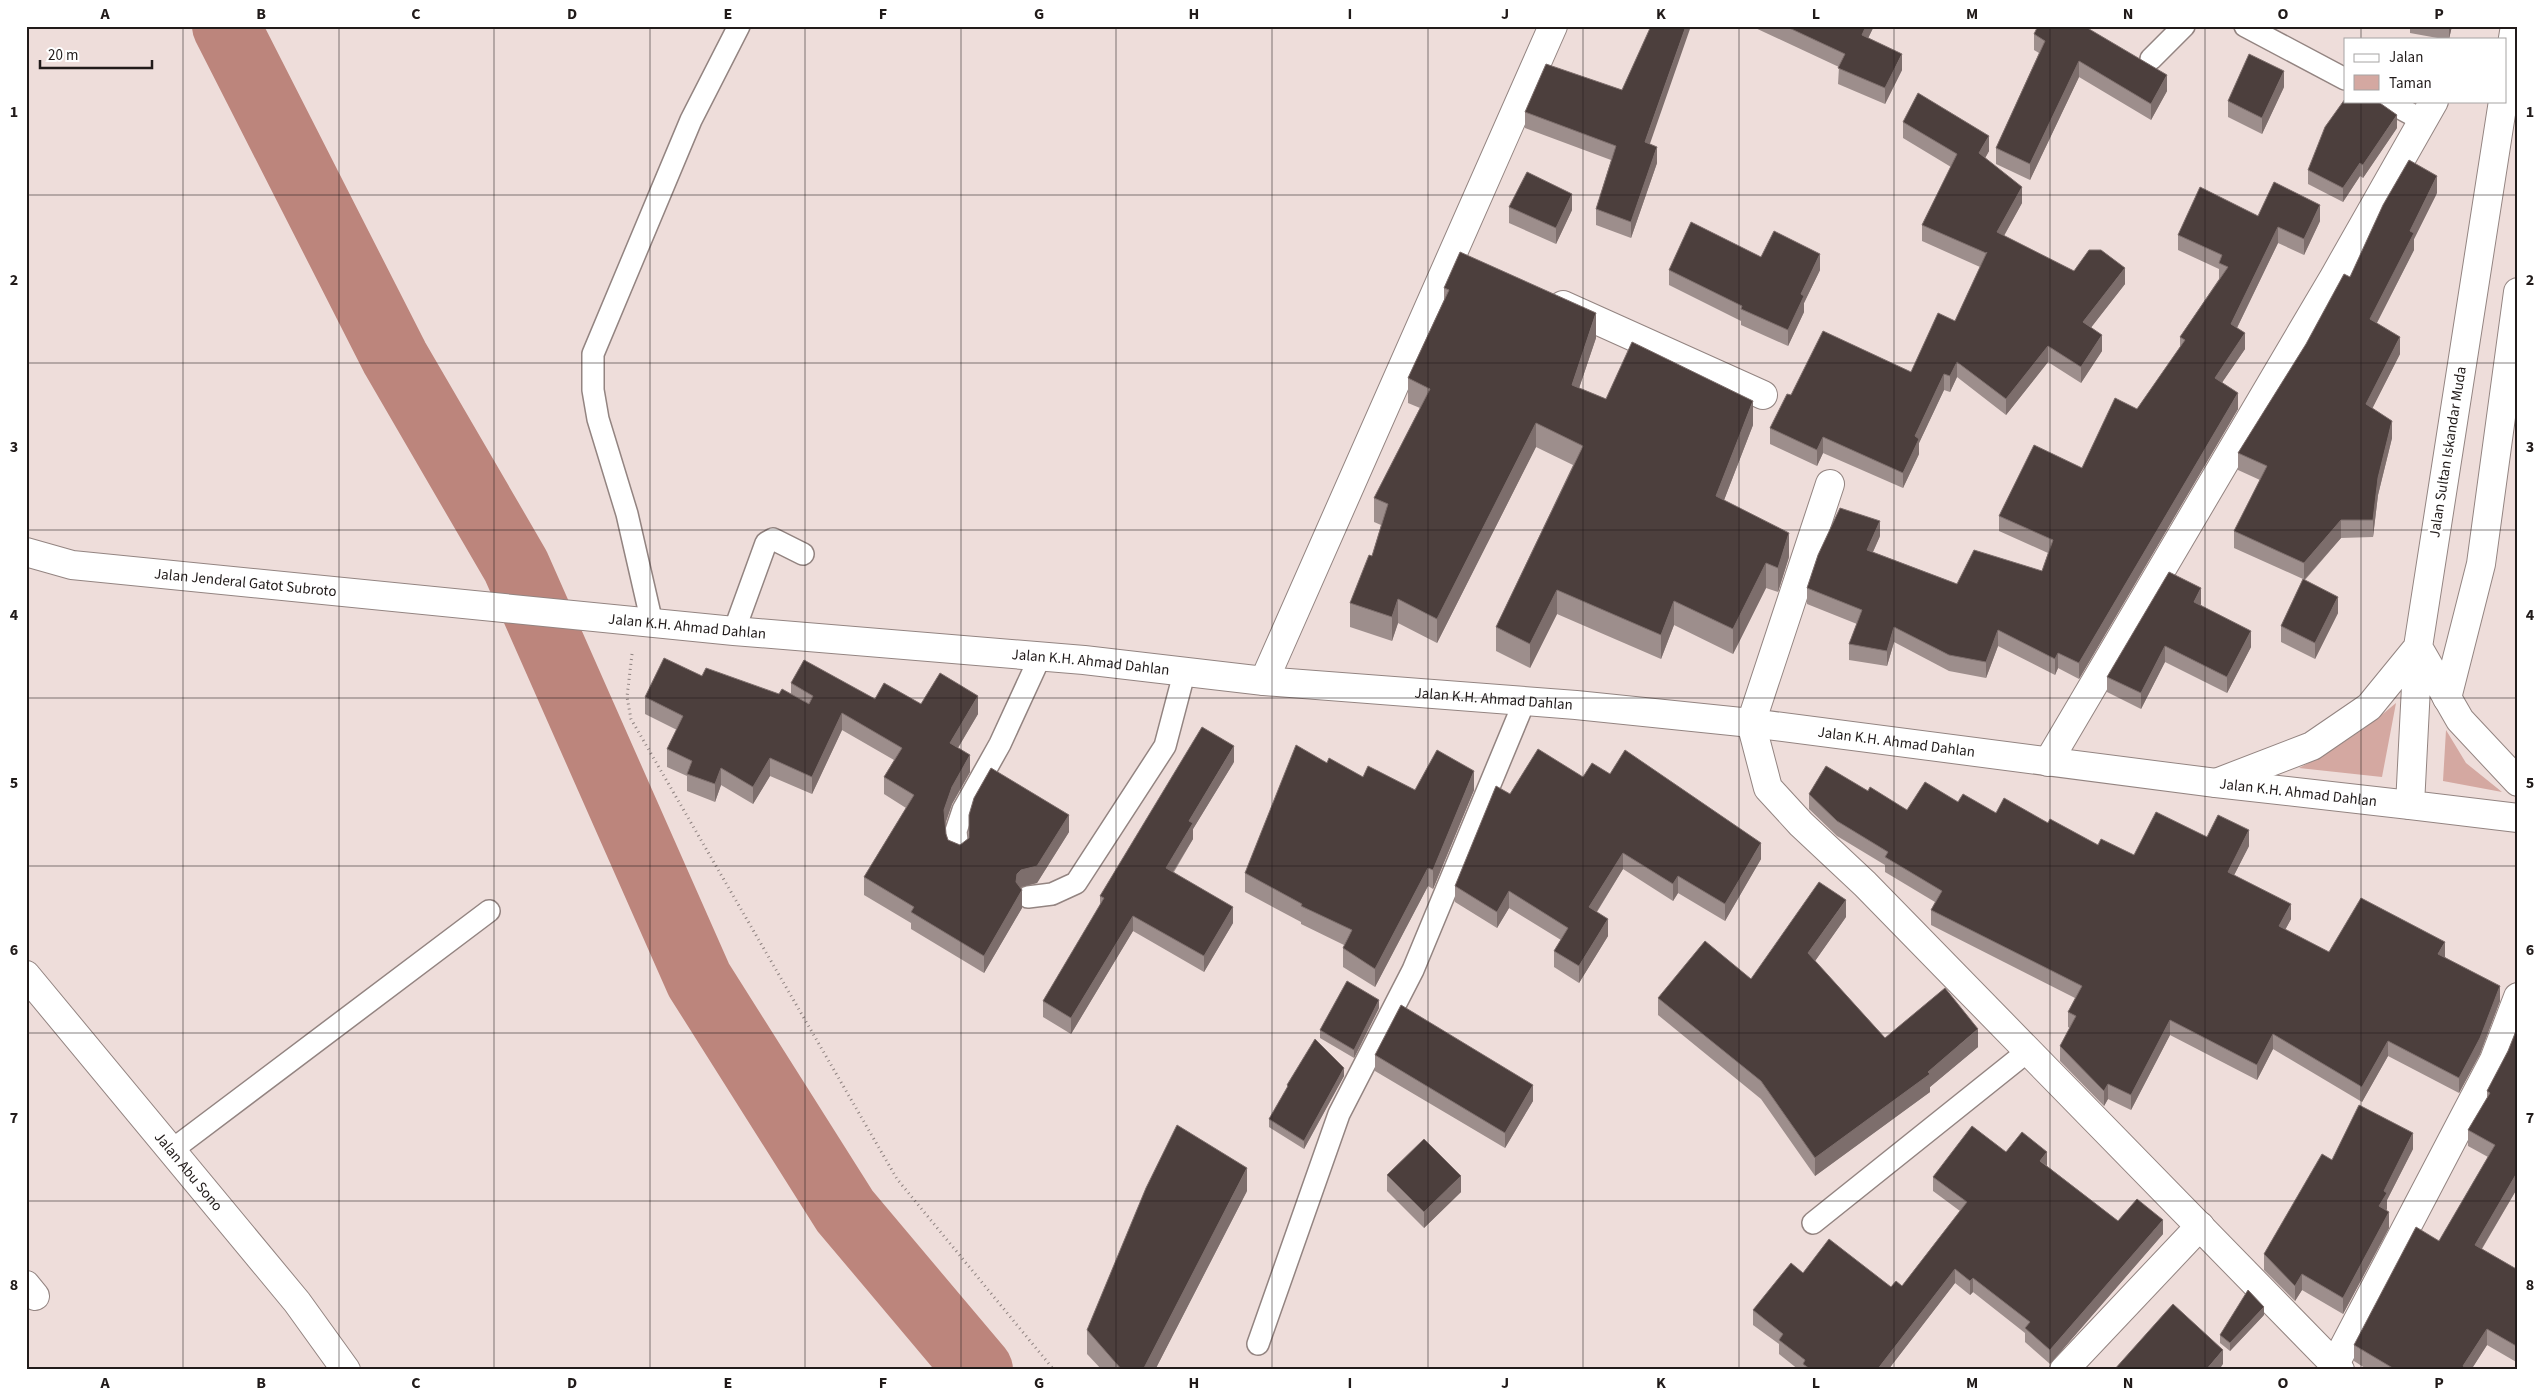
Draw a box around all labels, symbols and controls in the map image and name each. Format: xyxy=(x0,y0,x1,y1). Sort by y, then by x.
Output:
text: A xyxy=(99,3,110,25)
text: B xyxy=(256,3,266,25)
text: C xyxy=(411,3,421,25)
text: D xyxy=(567,3,577,25)
text: E xyxy=(724,3,732,25)
text: F xyxy=(879,3,887,25)
text: G xyxy=(1034,3,1044,25)
text: H xyxy=(1189,3,1199,25)
text: I xyxy=(1348,3,1352,25)
text: J xyxy=(1501,3,1509,25)
text: K xyxy=(1656,3,1666,25)
text: L xyxy=(1812,3,1820,25)
text: M xyxy=(1966,3,1978,25)
text: N xyxy=(2123,3,2133,25)
text: O xyxy=(2278,3,2289,25)
text: P xyxy=(2434,3,2444,25)
scale bar xyxy=(40,38,152,70)
legend xyxy=(2344,38,2506,102)
text: 20 m xyxy=(48,45,78,66)
text: Jalan xyxy=(2389,47,2423,68)
text: Taman xyxy=(2389,73,2432,94)
text: 1 xyxy=(10,101,18,123)
text: 1 xyxy=(2526,101,2534,123)
text: 2 xyxy=(10,269,18,291)
text: 2 xyxy=(2526,269,2534,291)
street label: Jalan Sultan Iskandar Muda xyxy=(2424,365,2472,539)
text: 3 xyxy=(10,436,18,458)
text: 3 xyxy=(2526,436,2534,458)
street label: Jalan Jenderal Gatot Subroto xyxy=(153,563,338,602)
text: 4 xyxy=(10,604,19,626)
text: 4 xyxy=(2526,604,2535,626)
street label: Jalan K.H. Ahmad Dahlan xyxy=(607,608,767,644)
street label: Jalan K.H. Ahmad Dahlan xyxy=(1011,644,1171,680)
street label: Jalan K.H. Ahmad Dahlan xyxy=(1414,682,1574,715)
street label: Jalan K.H. Ahmad Dahlan xyxy=(1816,721,1976,762)
text: 5 xyxy=(10,772,18,794)
text: 5 xyxy=(2526,772,2534,794)
street label: Jalan K.H. Ahmad Dahlan xyxy=(2218,773,2378,812)
text: 6 xyxy=(10,939,18,961)
text: 6 xyxy=(2526,939,2534,961)
text: 7 xyxy=(10,1107,18,1129)
text: 7 xyxy=(2526,1107,2534,1129)
street label: Jalan Abu Sono xyxy=(150,1127,228,1216)
text: 8 xyxy=(10,1274,18,1296)
text: 8 xyxy=(2526,1274,2534,1296)
text: A xyxy=(99,1372,110,1394)
text: B xyxy=(256,1372,266,1394)
text: C xyxy=(411,1372,421,1394)
text: D xyxy=(567,1372,577,1394)
text: E xyxy=(724,1372,732,1394)
text: F xyxy=(879,1372,887,1394)
text: G xyxy=(1034,1372,1044,1394)
text: H xyxy=(1189,1372,1199,1394)
text: I xyxy=(1348,1372,1352,1394)
text: J xyxy=(1501,1372,1509,1394)
text: K xyxy=(1656,1372,1666,1394)
text: L xyxy=(1812,1372,1820,1394)
text: M xyxy=(1966,1372,1978,1394)
text: N xyxy=(2123,1372,2133,1394)
text: O xyxy=(2278,1372,2289,1394)
text: P xyxy=(2434,1372,2444,1394)

